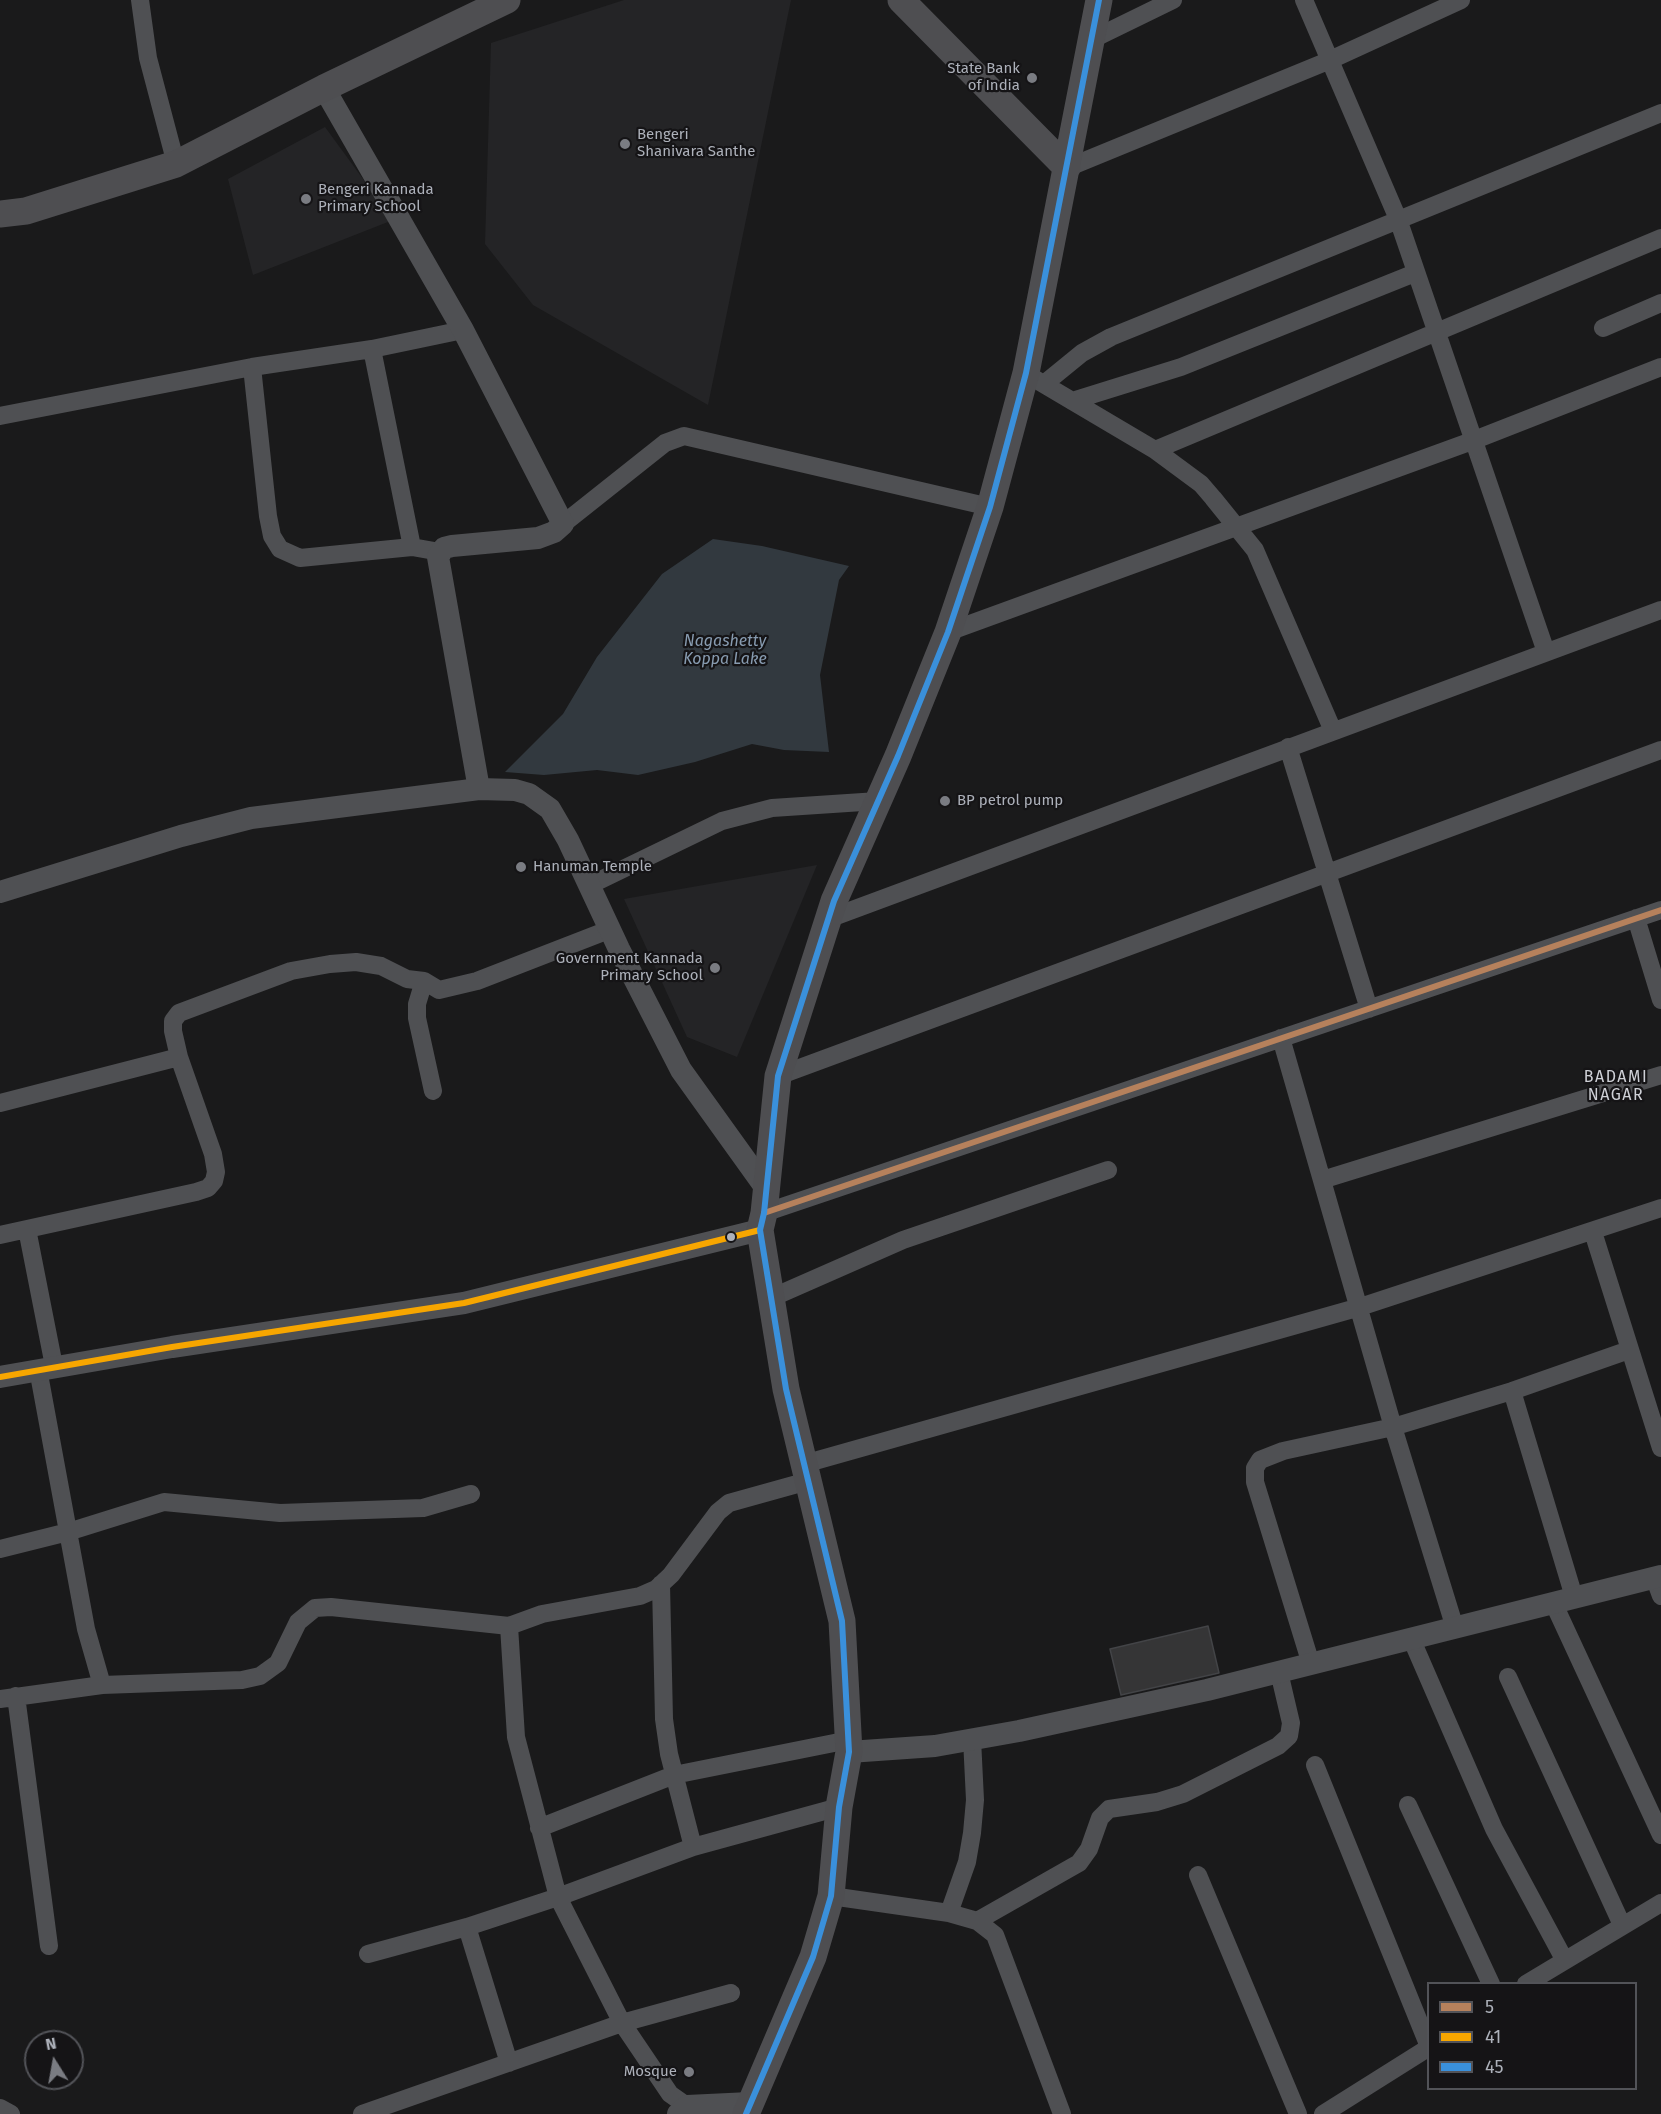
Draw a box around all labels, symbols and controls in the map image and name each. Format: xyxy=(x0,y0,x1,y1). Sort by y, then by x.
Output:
place label: State Bank of India xyxy=(947,60,1020,95)
marker: State Bank of India xyxy=(1025,71,1039,85)
place label: Bengeri Shanivara Santhe xyxy=(637,126,755,161)
marker: Bengeri Shanivara Santhe xyxy=(618,137,632,151)
place label: Bengeri Kannada Primary School xyxy=(318,181,434,216)
marker: Bengeri Kannada Primary School xyxy=(299,192,313,206)
water label: Nagashetty Koppa Lake xyxy=(683,632,767,670)
place label: BP petrol pump xyxy=(957,792,1063,810)
marker: BP petrol pump xyxy=(938,794,952,808)
place label: Hanuman Temple xyxy=(533,858,652,876)
marker: Hanuman Temple xyxy=(514,860,528,874)
place label: Government Kannada Primary School xyxy=(556,950,703,985)
marker: Government Kannada Primary School xyxy=(708,961,722,975)
district label: BADAMI NAGAR xyxy=(1584,1068,1648,1106)
unlabelled marker xyxy=(725,1231,737,1243)
legend xyxy=(1427,1982,1637,2090)
text: 5 xyxy=(1485,1996,1494,2018)
text: 41 xyxy=(1485,2026,1501,2048)
north arrow xyxy=(24,2030,84,2090)
text: N xyxy=(44,2033,58,2054)
text: 45 xyxy=(1485,2056,1503,2078)
place label: Mosque xyxy=(624,2063,677,2081)
marker: Mosque xyxy=(682,2065,696,2079)

